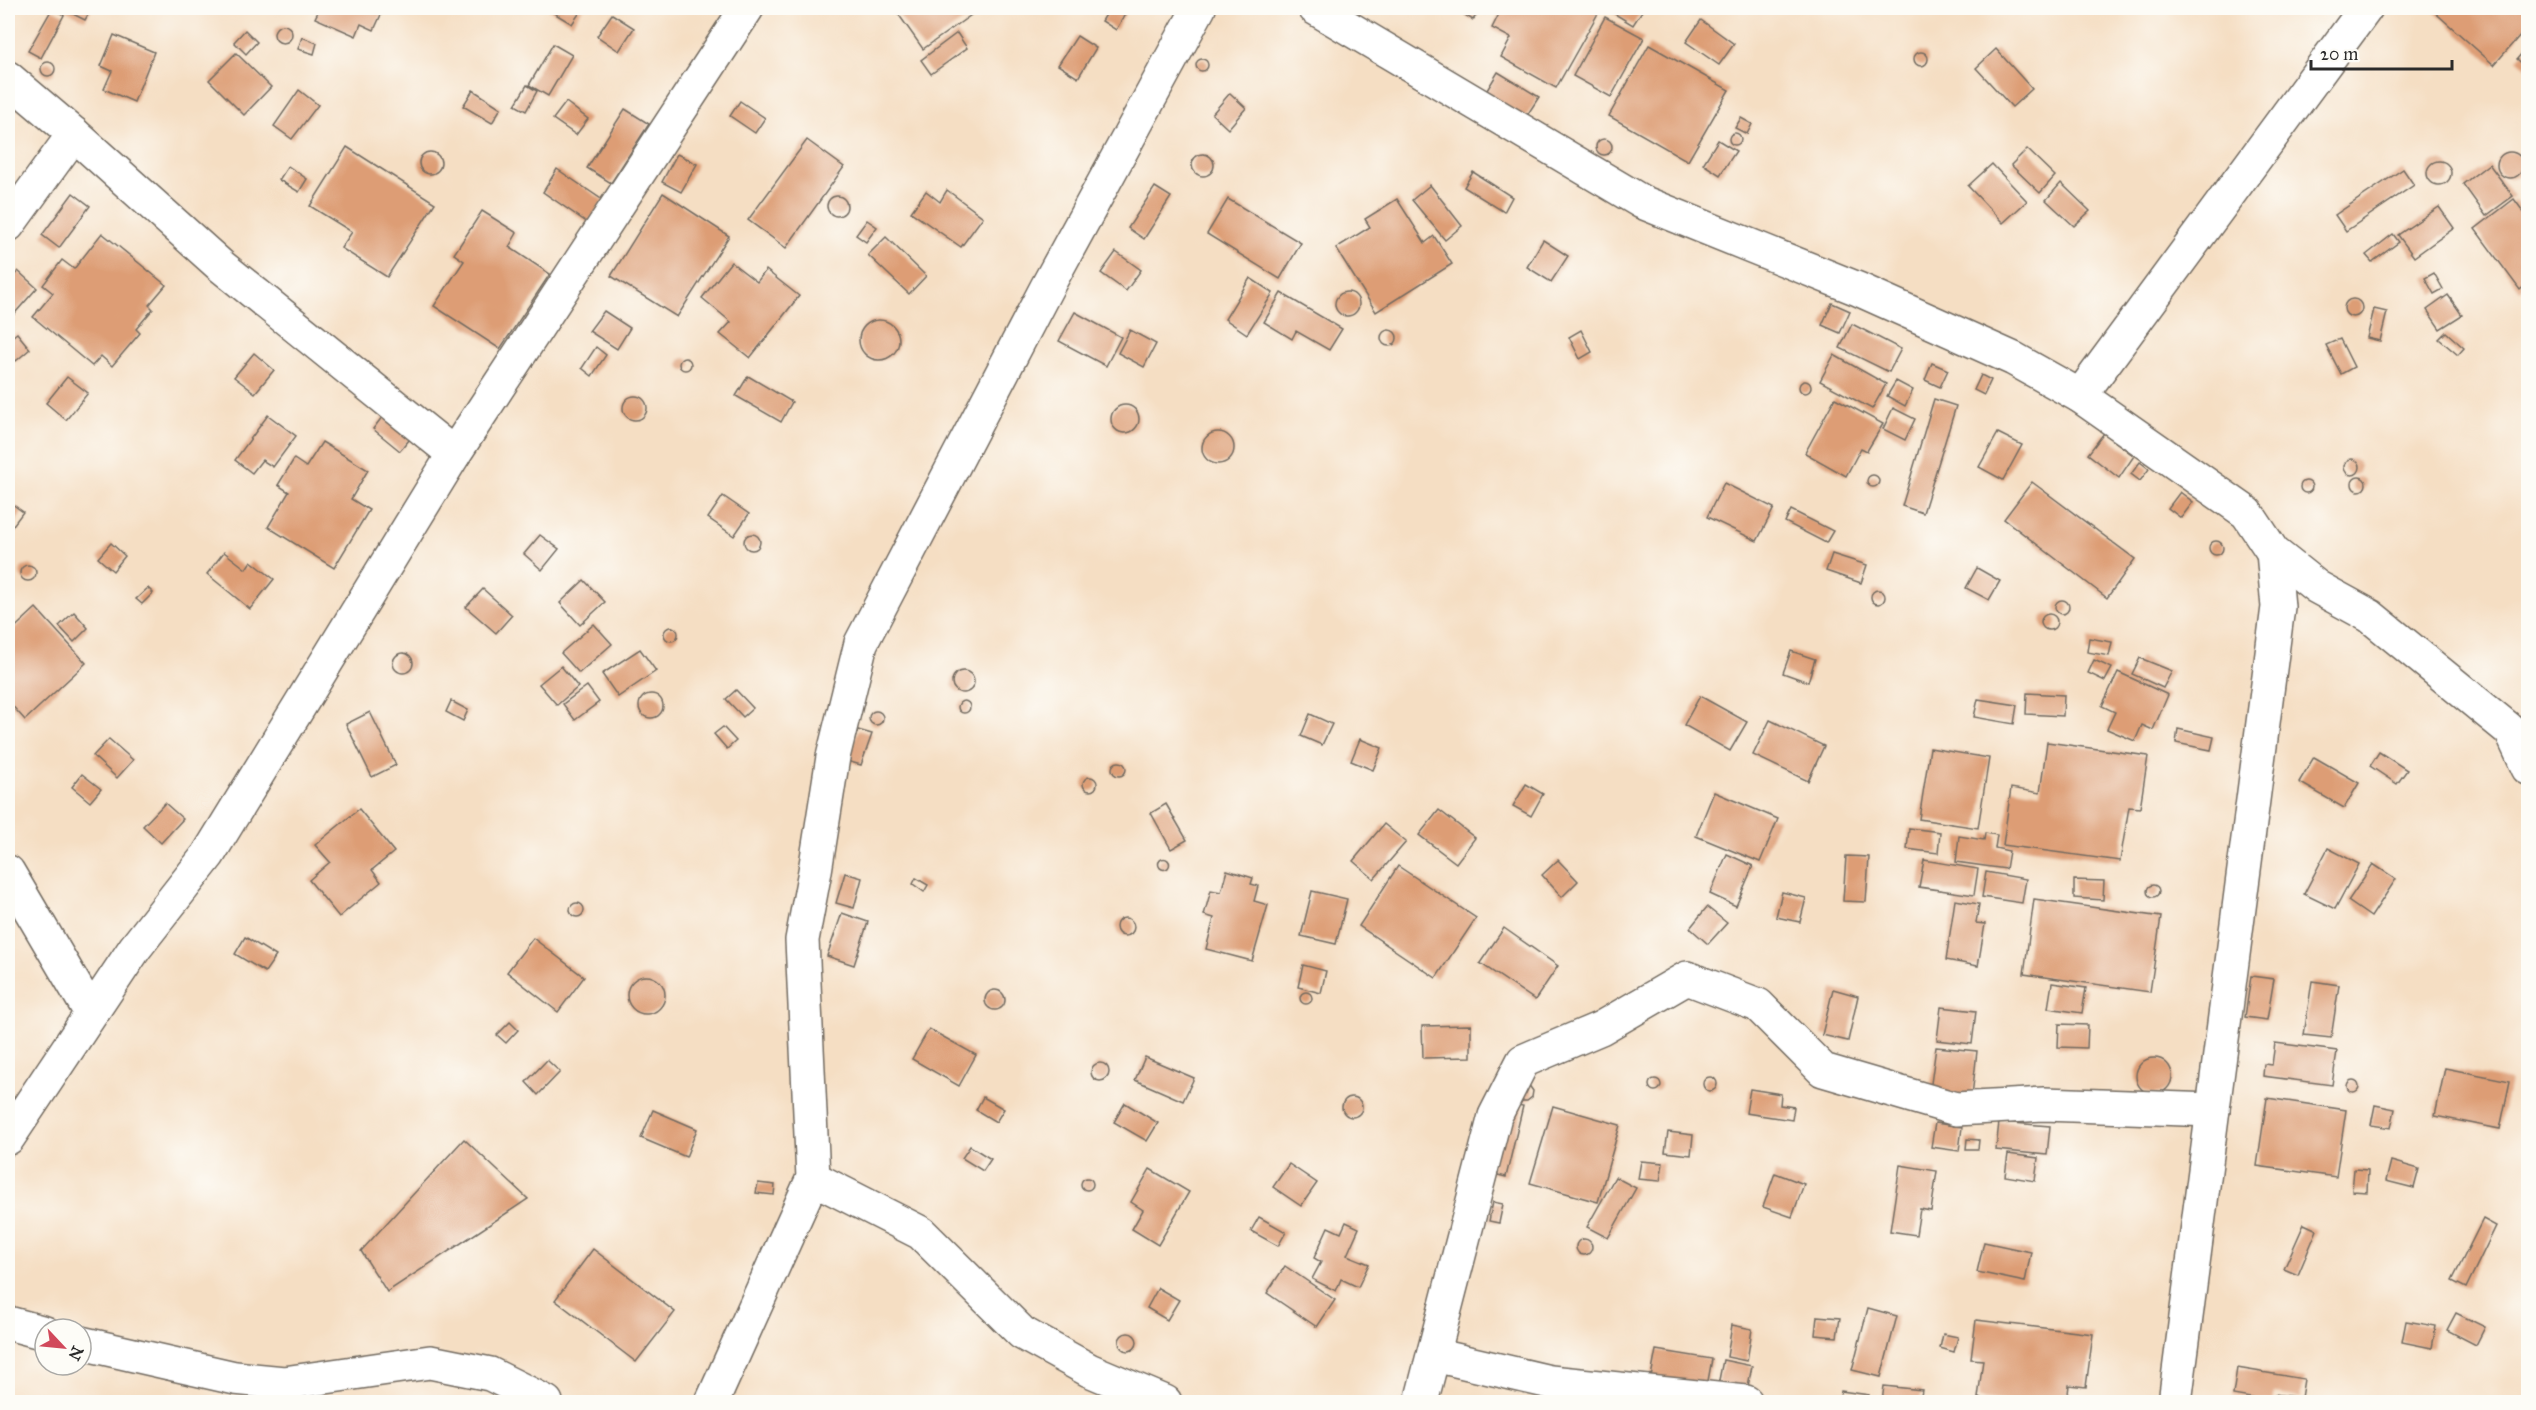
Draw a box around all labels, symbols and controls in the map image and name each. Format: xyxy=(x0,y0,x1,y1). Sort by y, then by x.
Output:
scale bar xyxy=(2311,33,2452,71)
text: 20 m xyxy=(2320,43,2358,65)
north arrow xyxy=(33,1317,93,1377)
text: N xyxy=(64,1343,88,1364)

